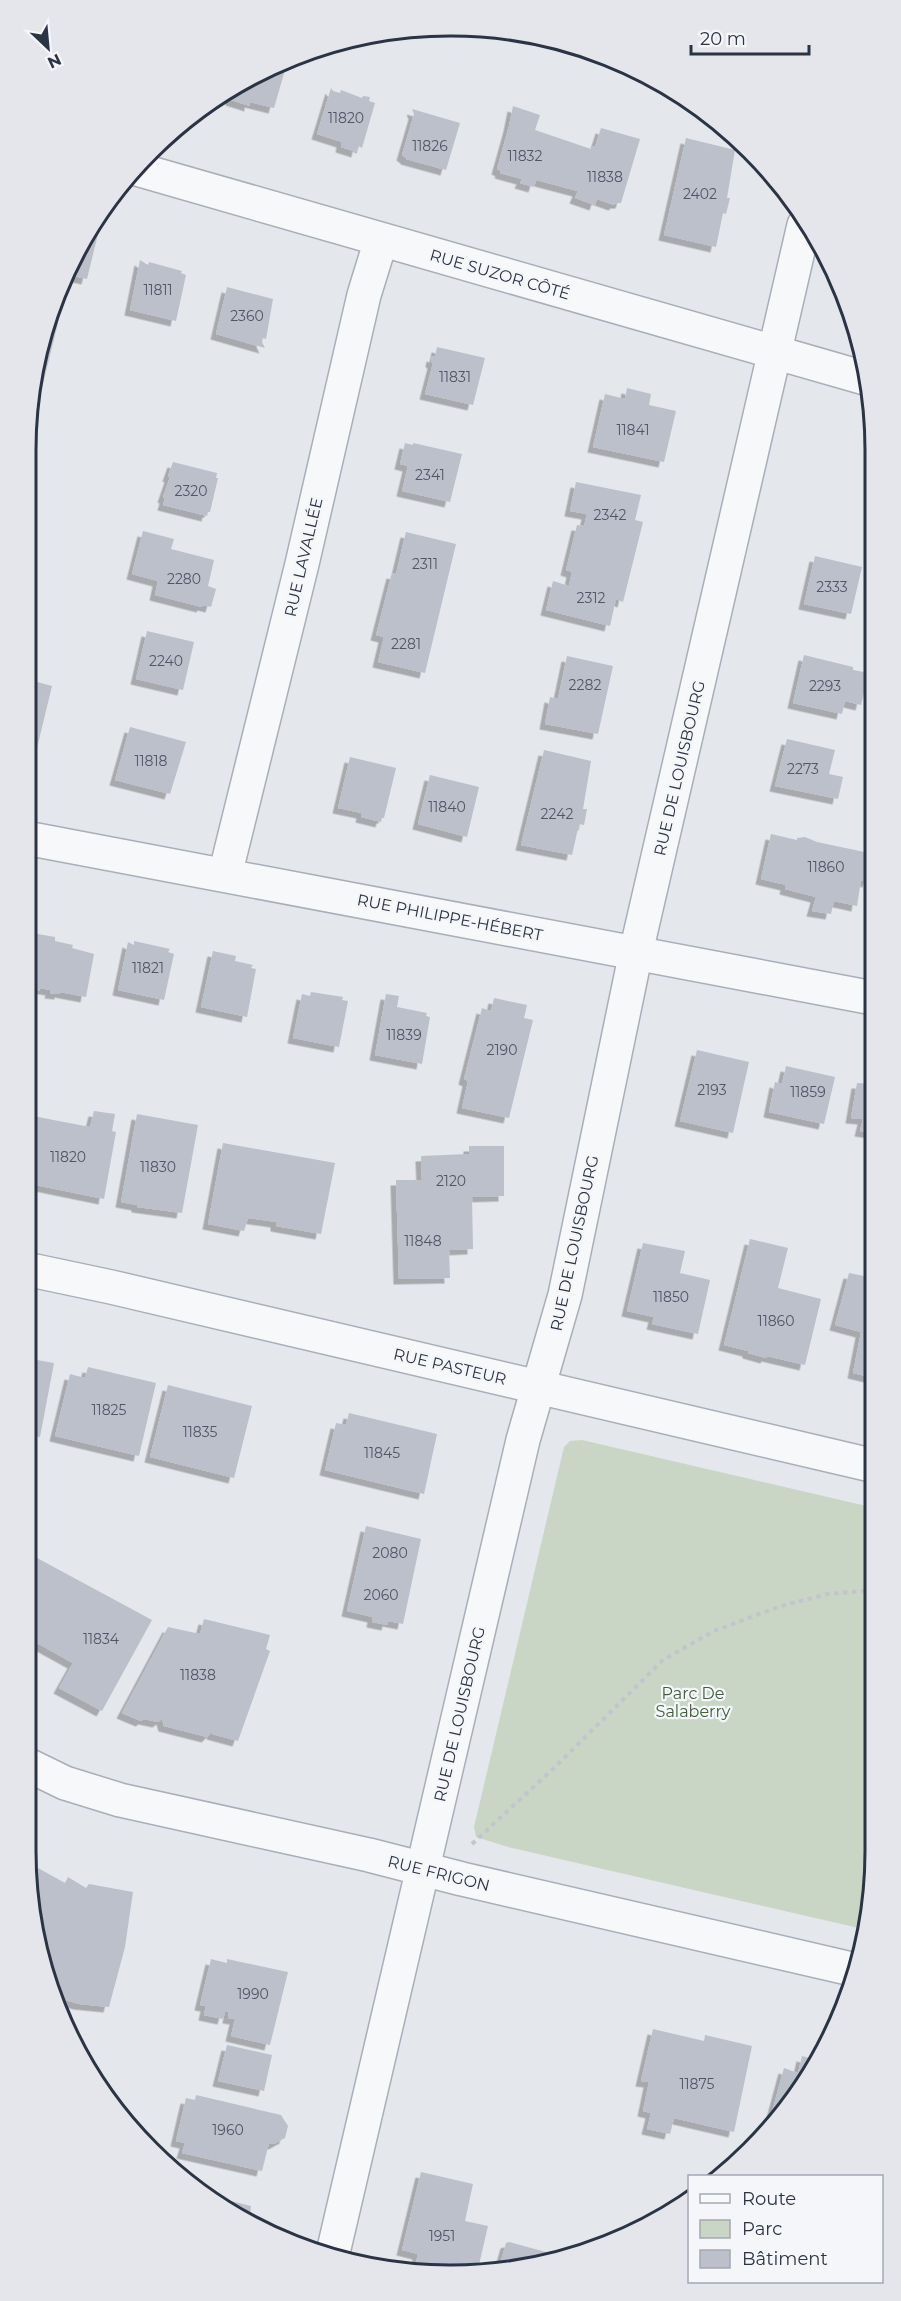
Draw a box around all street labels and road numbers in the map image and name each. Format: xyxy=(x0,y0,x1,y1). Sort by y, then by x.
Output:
street label: RUE SUZOR CÔTÉ xyxy=(428,245,572,304)
street label: RUE LAVALLÉE xyxy=(281,496,326,619)
street label: RUE DE LOUISBOURG xyxy=(650,679,709,858)
street label: RUE PHILIPPE-HÉBERT xyxy=(355,890,545,945)
street label: RUE DE LOUISBOURG xyxy=(547,1153,602,1333)
street label: RUE PASTEUR xyxy=(392,1344,508,1389)
street label: RUE DE LOUISBOURG xyxy=(430,1625,489,1804)
street label: RUE FRIGON xyxy=(386,1852,492,1895)

